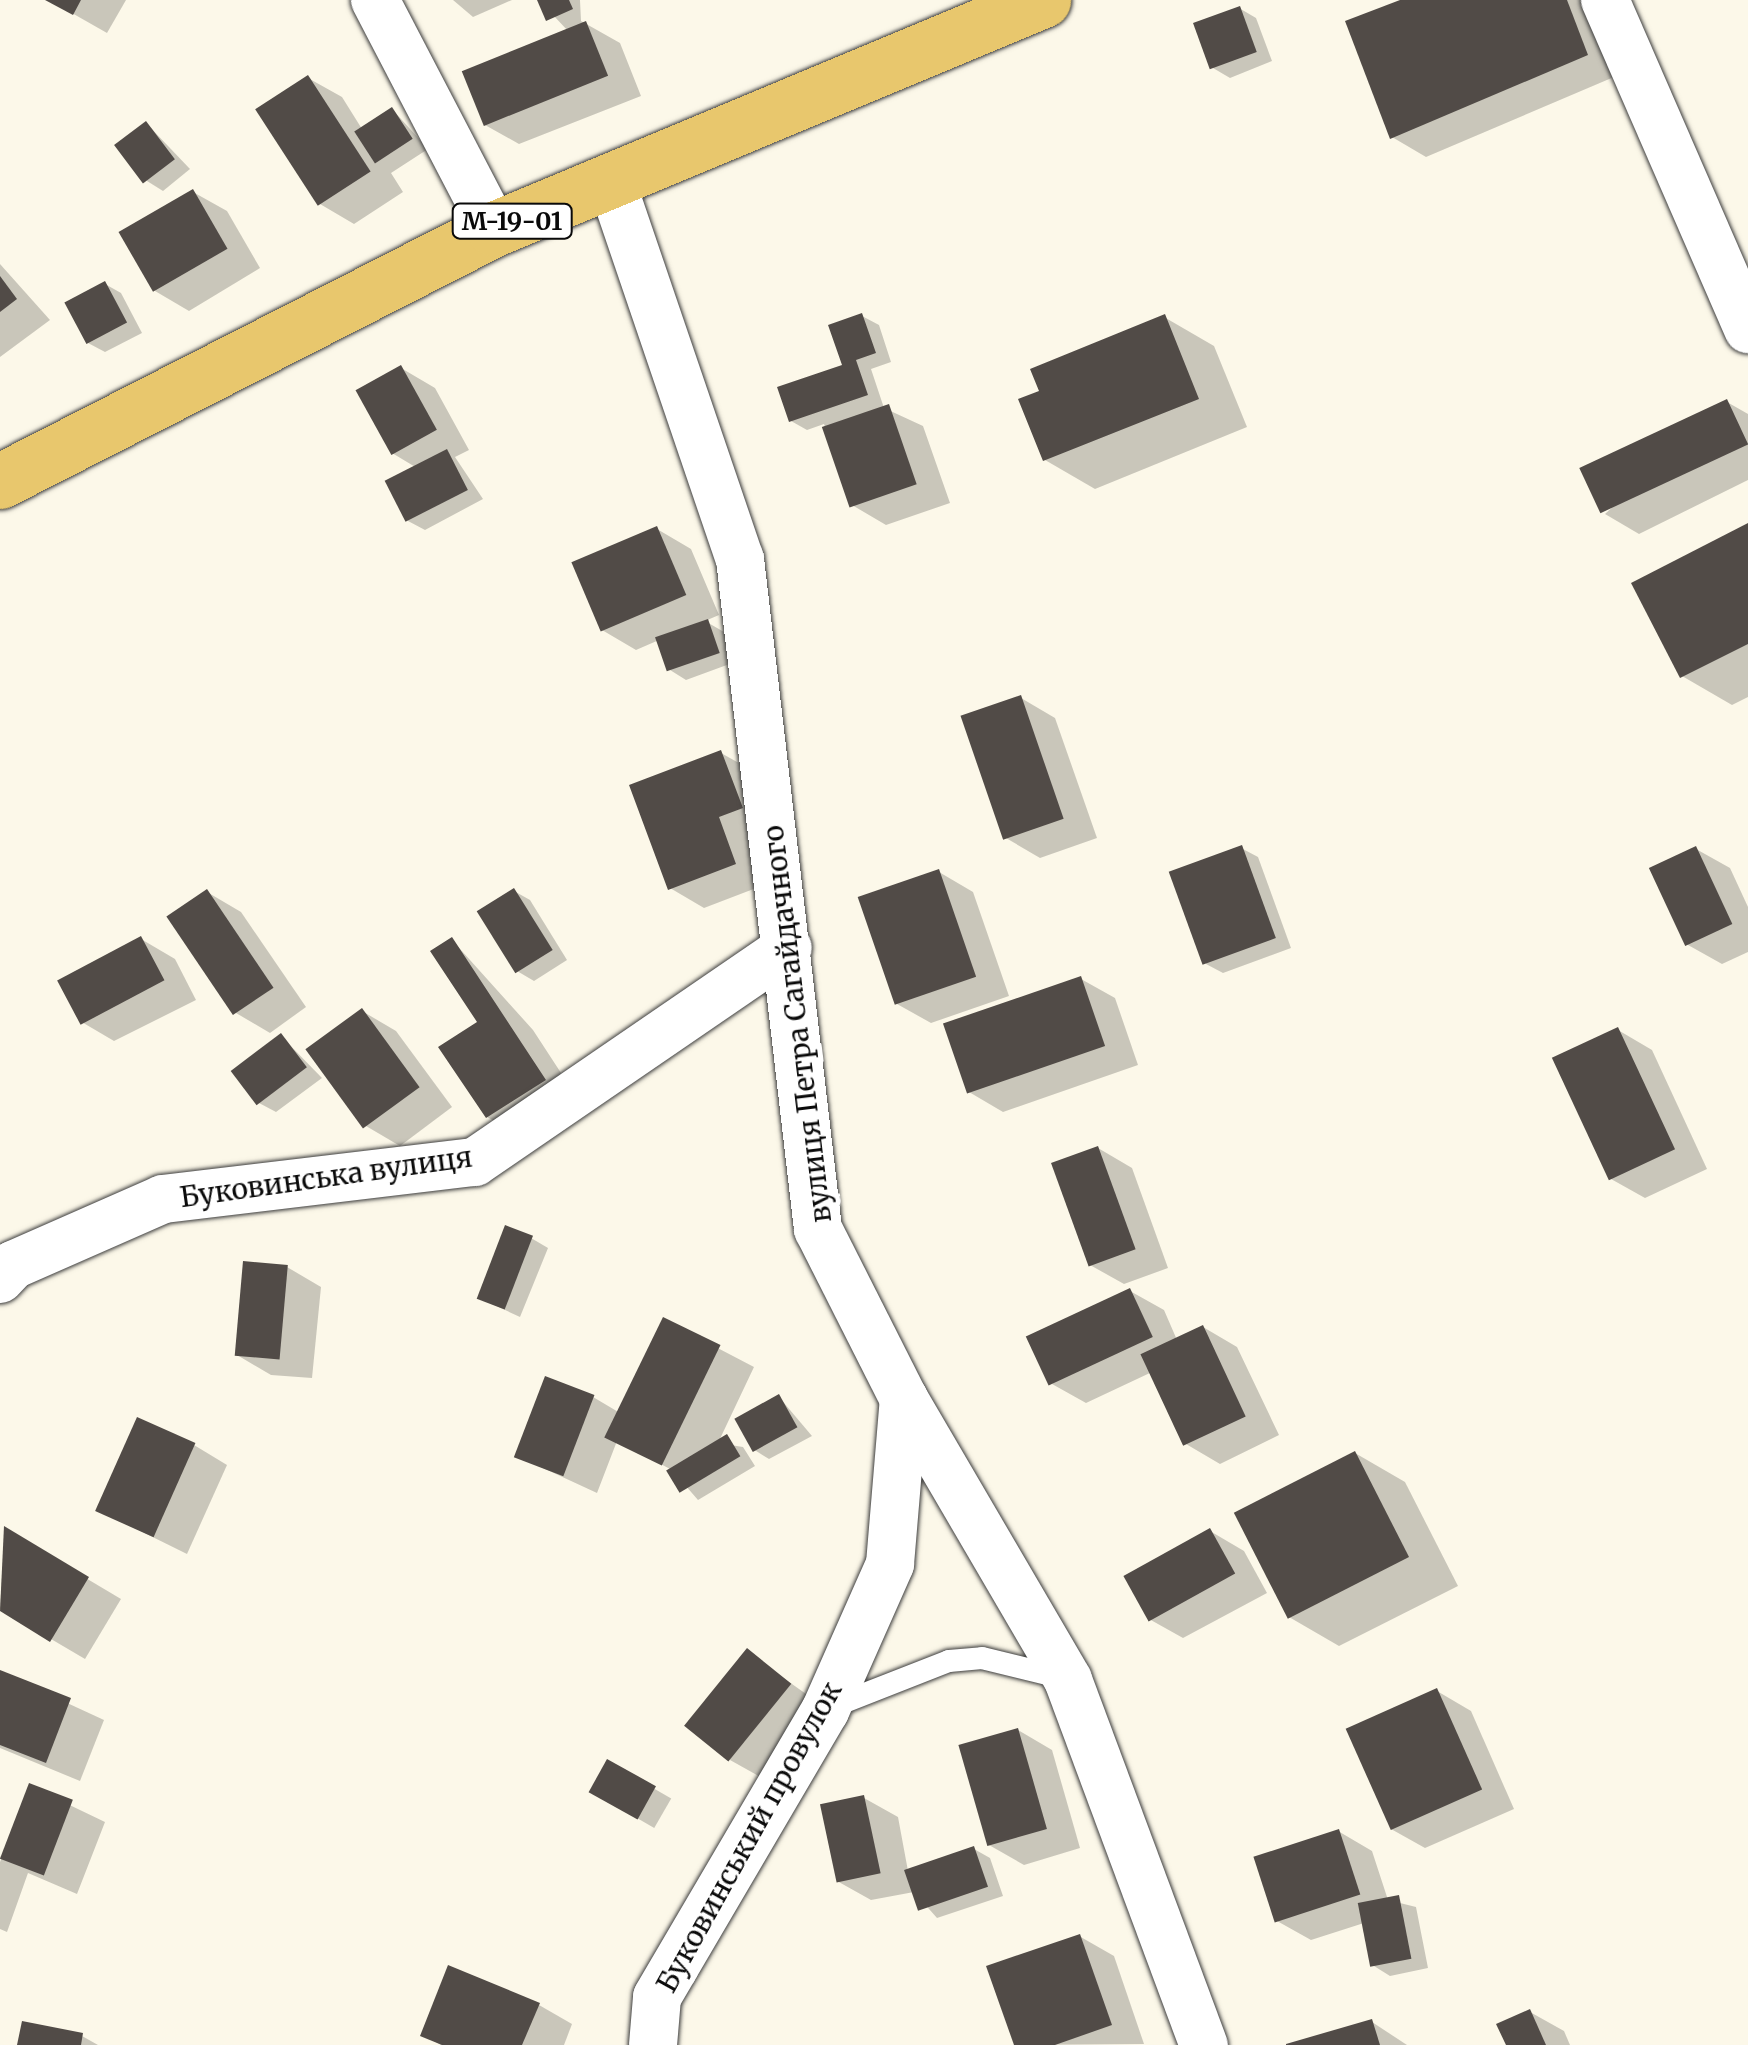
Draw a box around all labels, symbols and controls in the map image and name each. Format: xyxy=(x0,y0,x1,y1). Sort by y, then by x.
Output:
road number: М-19-01 xyxy=(450,201,574,241)
street label: вулиця Петра Сагайдачного xyxy=(756,823,838,1225)
street label: Буковинська вулиця xyxy=(178,1140,474,1214)
street label: Буковинський провулок xyxy=(649,1676,849,1998)

